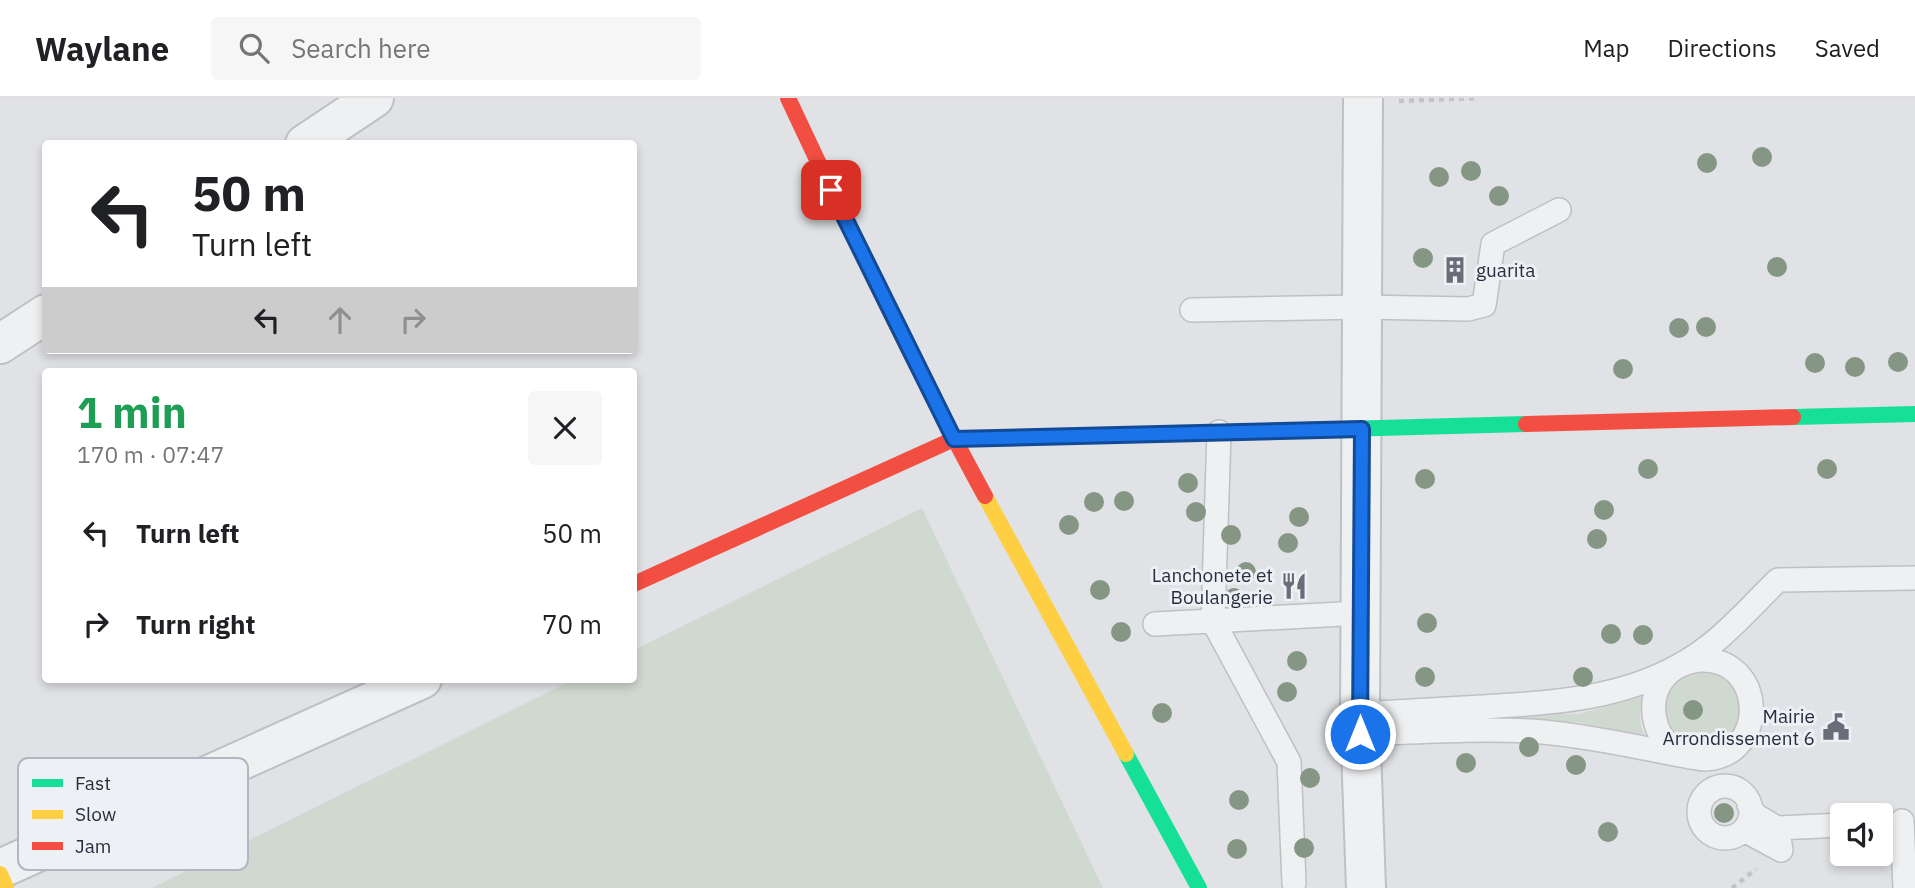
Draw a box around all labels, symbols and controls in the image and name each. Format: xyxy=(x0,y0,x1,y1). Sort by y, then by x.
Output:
search box xyxy=(211,17,701,80)
text: Waylane xyxy=(35,27,169,70)
icon: search xyxy=(235,29,273,67)
text: Search here xyxy=(291,31,431,65)
text: Map xyxy=(1583,32,1629,64)
text: Directions xyxy=(1667,32,1777,64)
text: Saved xyxy=(1815,32,1880,64)
pin xyxy=(801,160,861,220)
text: 50 m xyxy=(192,161,306,224)
icon: left xyxy=(77,168,168,259)
icon: arrive xyxy=(812,171,850,209)
text: Turn left xyxy=(192,223,312,265)
building icon: guarita xyxy=(1440,255,1470,285)
place label: guarita xyxy=(1476,258,1535,282)
icon: left xyxy=(248,301,286,339)
icon: ahead xyxy=(321,301,359,339)
icon: right xyxy=(394,301,432,339)
text: 1 min xyxy=(77,385,187,440)
button: close xyxy=(528,391,602,465)
text: 170 m · 07:47 xyxy=(77,439,224,469)
icon: left xyxy=(77,514,115,552)
text: Turn left xyxy=(136,516,239,550)
text: 50 m xyxy=(542,516,602,550)
place label: Lanchonete et Boulangerie xyxy=(1152,563,1273,609)
restaurant icon: Lanchonete et Boulangerie xyxy=(1279,571,1309,601)
icon: right xyxy=(77,605,115,643)
text: Turn right xyxy=(136,607,255,641)
text: 70 m xyxy=(542,607,602,641)
position arrow xyxy=(1323,697,1397,771)
place label: Mairie Arrondissement 6 xyxy=(1663,704,1815,750)
public building icon: Mairie Arrondissement 6 xyxy=(1821,712,1851,742)
legend xyxy=(18,758,248,870)
text: Fast xyxy=(75,771,111,795)
text: Slow xyxy=(75,802,116,826)
map controls xyxy=(1830,803,1893,866)
button: sound xyxy=(1830,803,1893,866)
text: Jam xyxy=(75,834,111,858)

